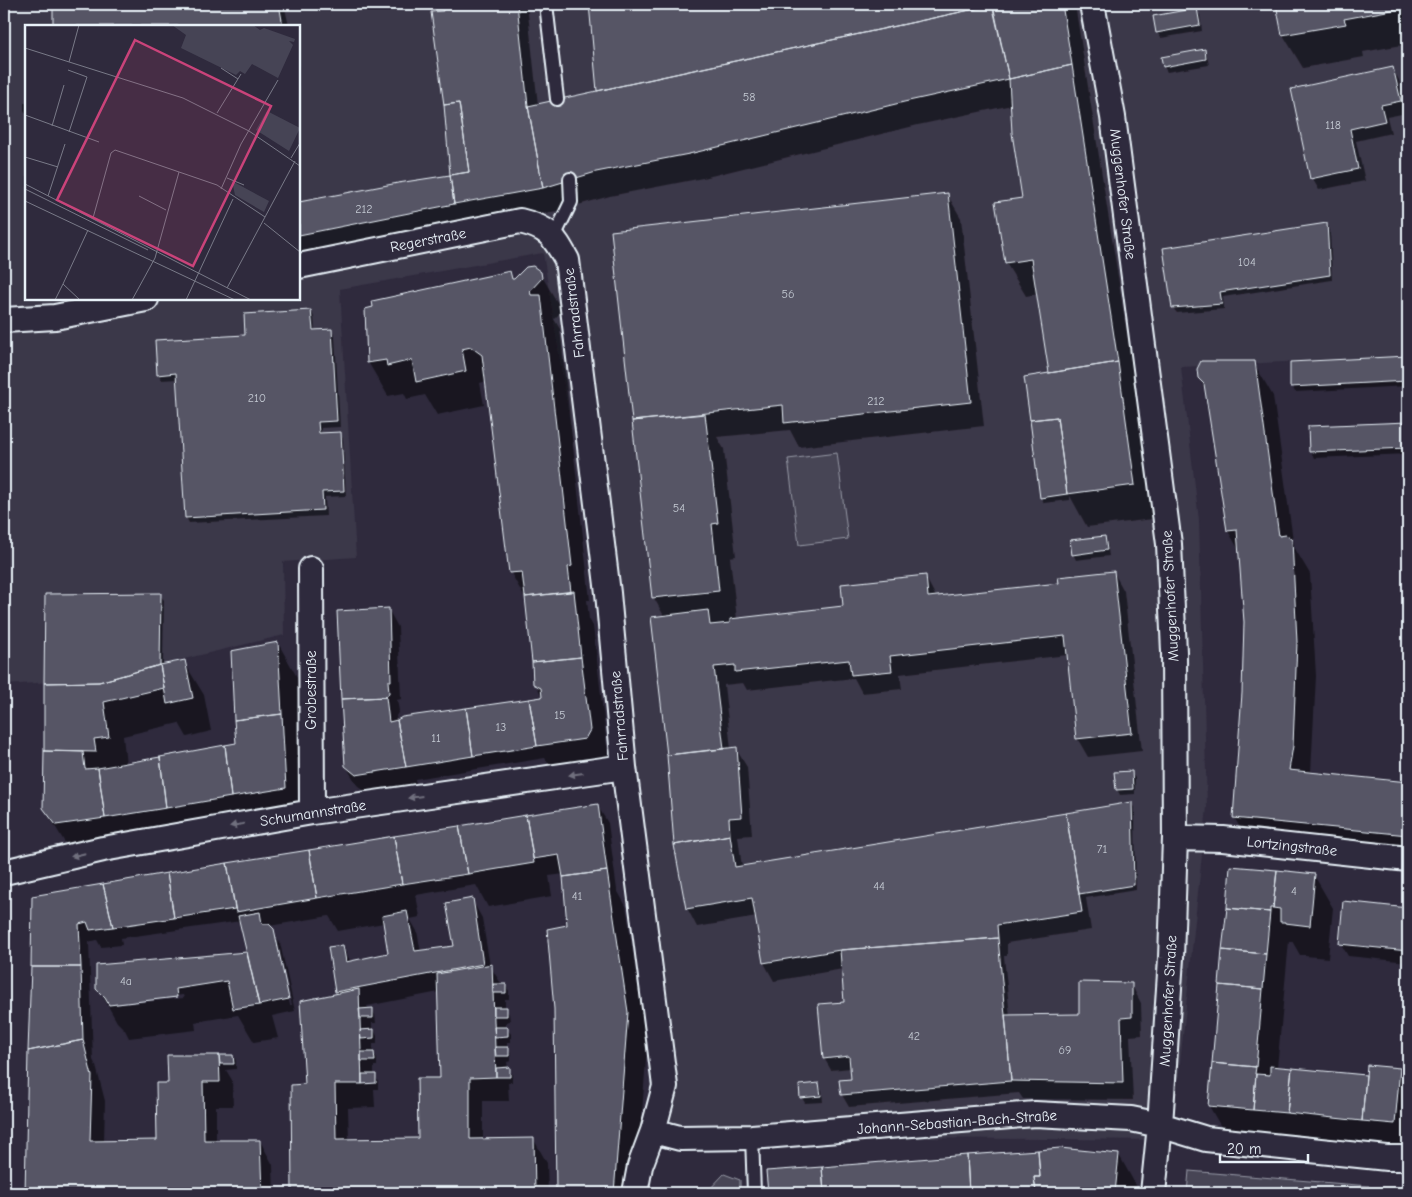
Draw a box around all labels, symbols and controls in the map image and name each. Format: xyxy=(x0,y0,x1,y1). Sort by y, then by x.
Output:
inset map xyxy=(25,25,300,300)
house number: 58 xyxy=(743,90,755,104)
house number: 118 xyxy=(1325,118,1341,132)
street label: Muggenhofer Straße xyxy=(1106,128,1140,261)
house number: 212 xyxy=(355,202,373,216)
street label: Regerstraße xyxy=(388,224,468,256)
house number: 104 xyxy=(1238,255,1256,269)
street label: Fahrradstraße xyxy=(560,267,588,359)
house number: 56 xyxy=(781,287,795,301)
house number: 210 xyxy=(248,391,266,405)
house number: 212 xyxy=(867,394,885,408)
house number: 54 xyxy=(673,501,685,515)
street label: Muggenhofer Straße xyxy=(1158,529,1182,662)
street label: Grobestraße xyxy=(302,650,320,730)
street label: Fahrradstraße xyxy=(606,670,632,762)
house number: 15 xyxy=(554,708,566,722)
house number: 13 xyxy=(496,720,506,734)
house number: 11 xyxy=(431,731,441,745)
one-way arrow xyxy=(568,770,584,778)
one-way arrow xyxy=(407,794,423,802)
street label: Schumannstraße xyxy=(259,796,368,830)
one-way arrow xyxy=(229,822,245,830)
street label: Lortzingstraße xyxy=(1246,832,1339,860)
house number: 71 xyxy=(1097,842,1107,856)
one-way arrow xyxy=(70,851,85,859)
house number: 44 xyxy=(873,879,885,893)
house number: 4 xyxy=(1291,884,1297,898)
house number: 41 xyxy=(572,889,583,903)
street label: Muggenhofer Straße xyxy=(1156,934,1180,1067)
house number: 4a xyxy=(120,974,132,988)
house number: 42 xyxy=(908,1029,920,1043)
house number: 69 xyxy=(1059,1043,1071,1057)
street label: Johann-Sebastian-Bach-Straße xyxy=(856,1106,1058,1138)
scale bar xyxy=(1220,1132,1307,1164)
text: 20 m xyxy=(1227,1140,1261,1158)

